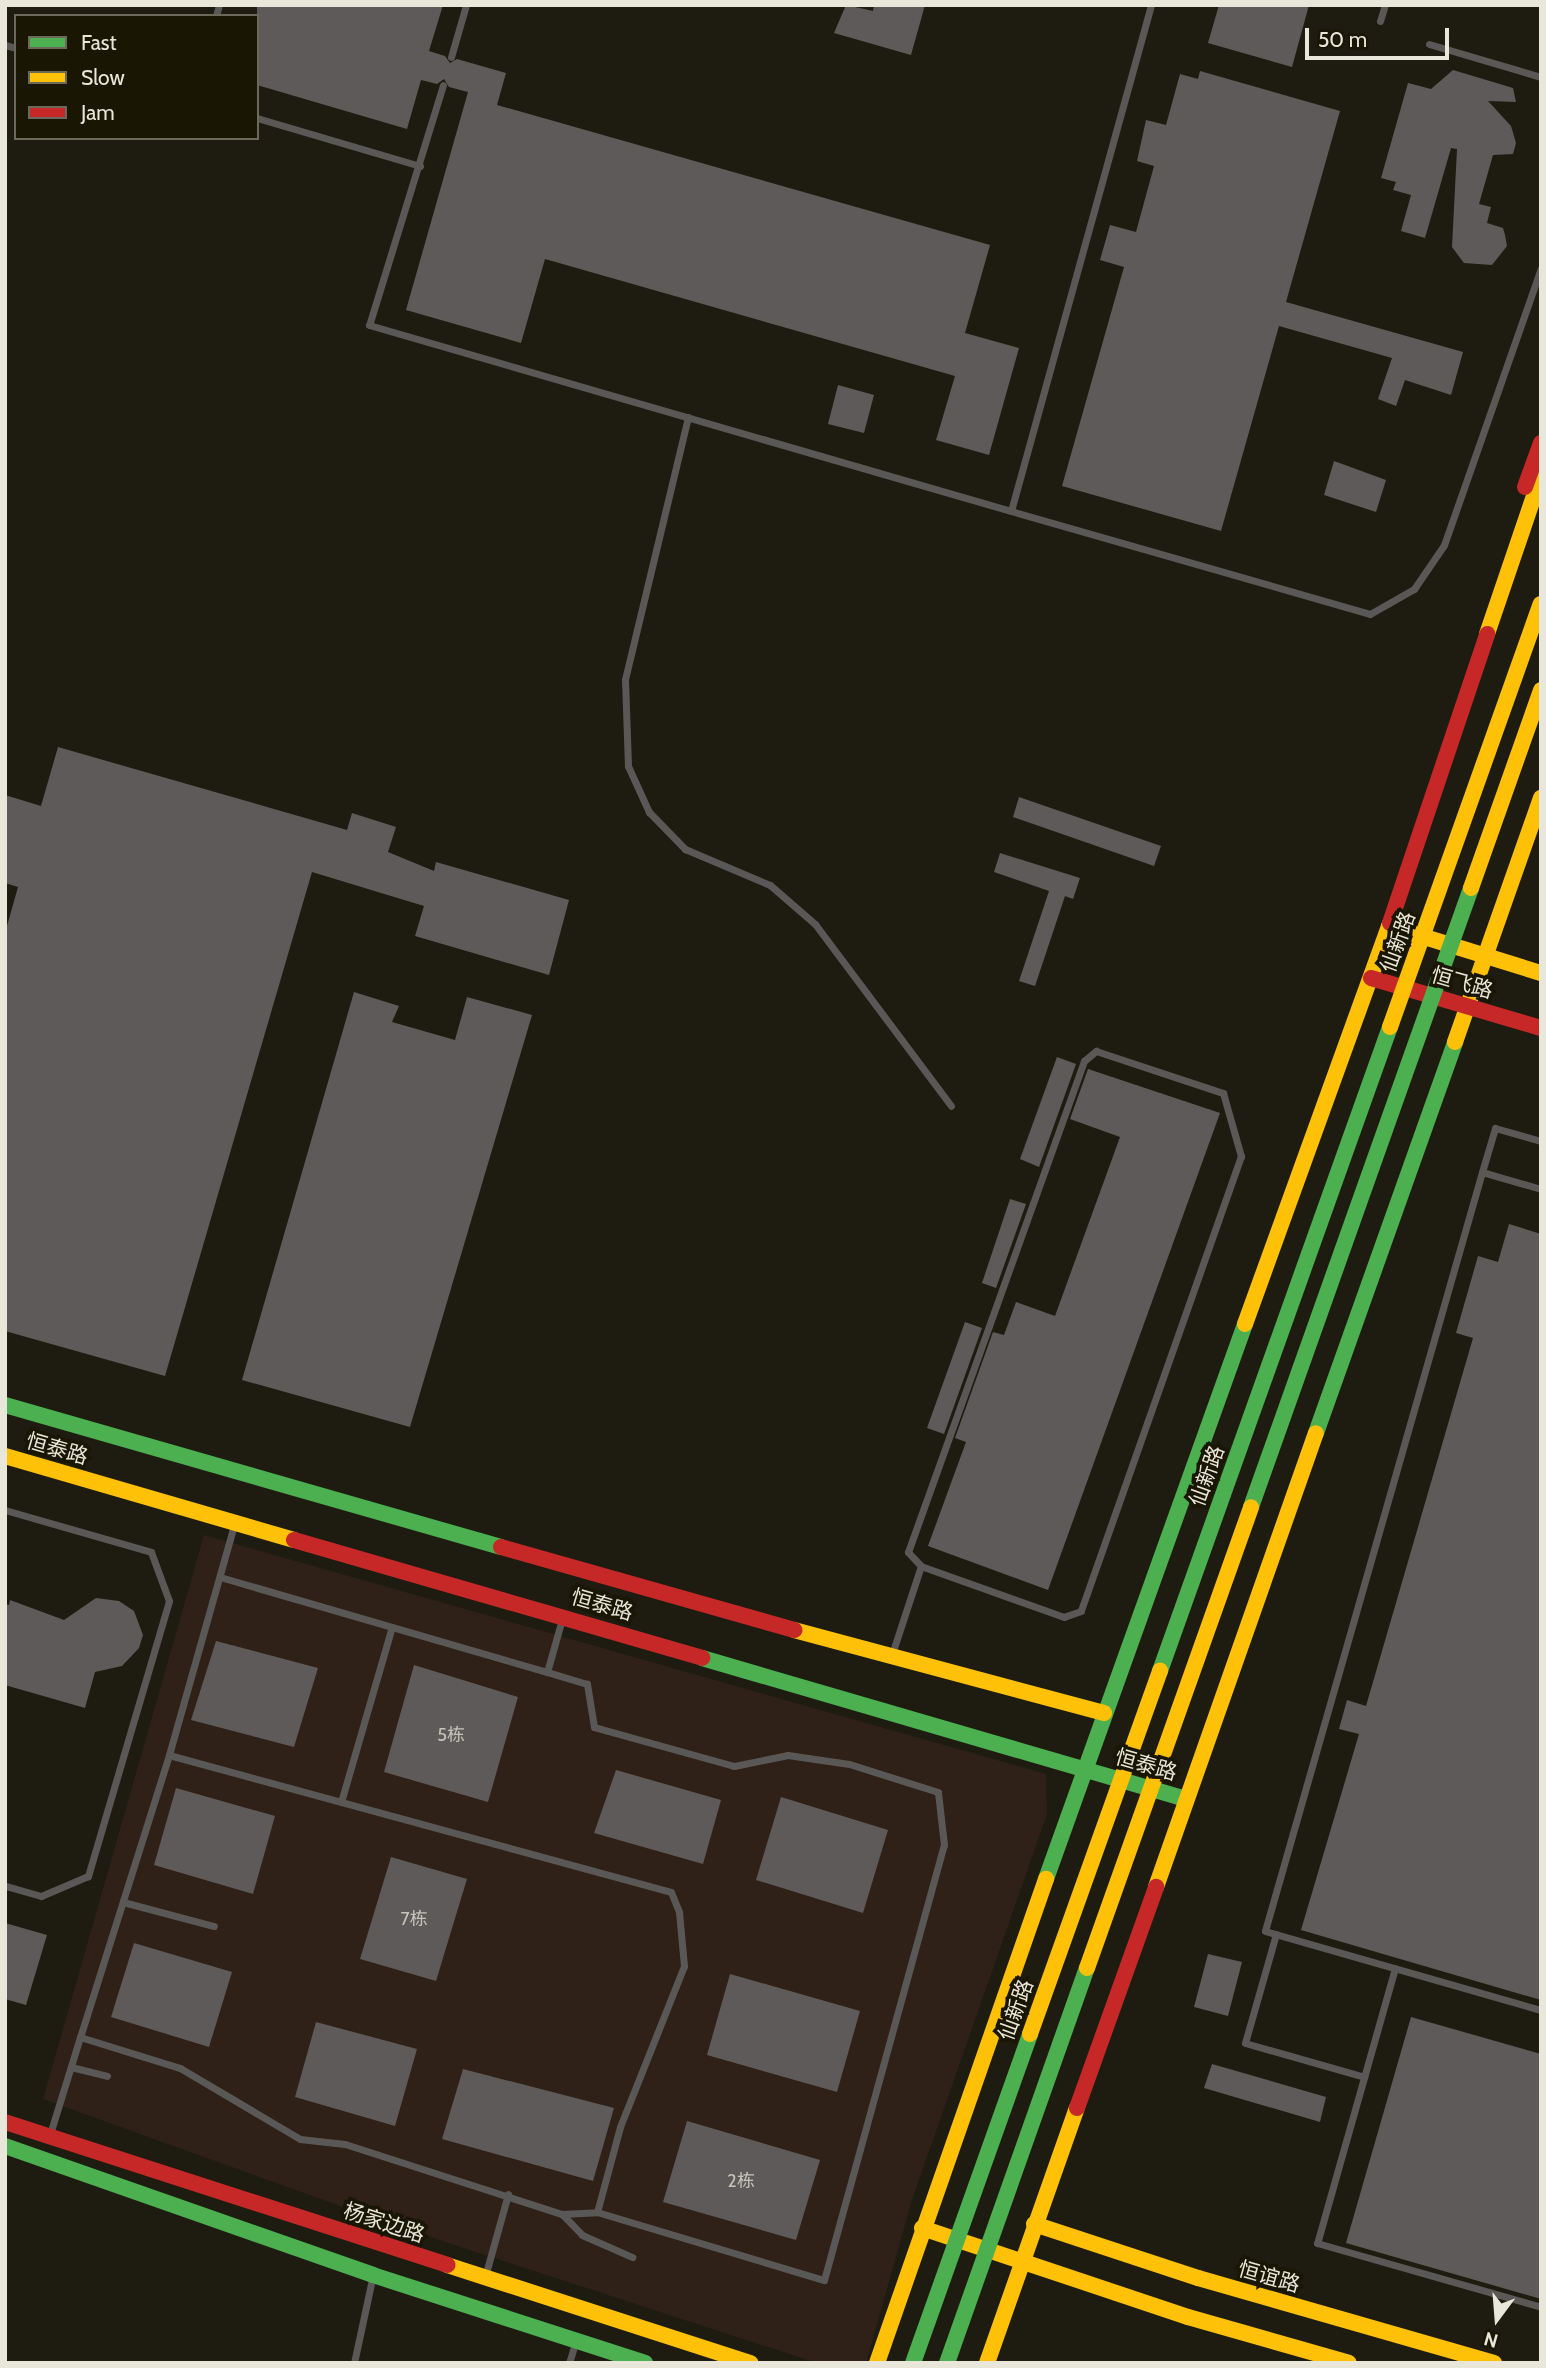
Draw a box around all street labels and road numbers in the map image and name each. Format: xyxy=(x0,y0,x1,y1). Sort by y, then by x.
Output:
street label: 仙新路 xyxy=(1375,908,1421,976)
street label: 恒飞路 xyxy=(1428,962,1496,1004)
street label: 恒泰路 xyxy=(23,1428,91,1470)
street label: 仙新路 xyxy=(1184,1442,1230,1510)
street label: 恒泰路 xyxy=(568,1584,636,1626)
street label: 恒泰路 xyxy=(1112,1744,1180,1786)
street label: 仙新路 xyxy=(993,1976,1039,2044)
street label: 杨家边路 xyxy=(340,2198,428,2248)
street label: 恒谊路 xyxy=(1235,2256,1303,2298)

